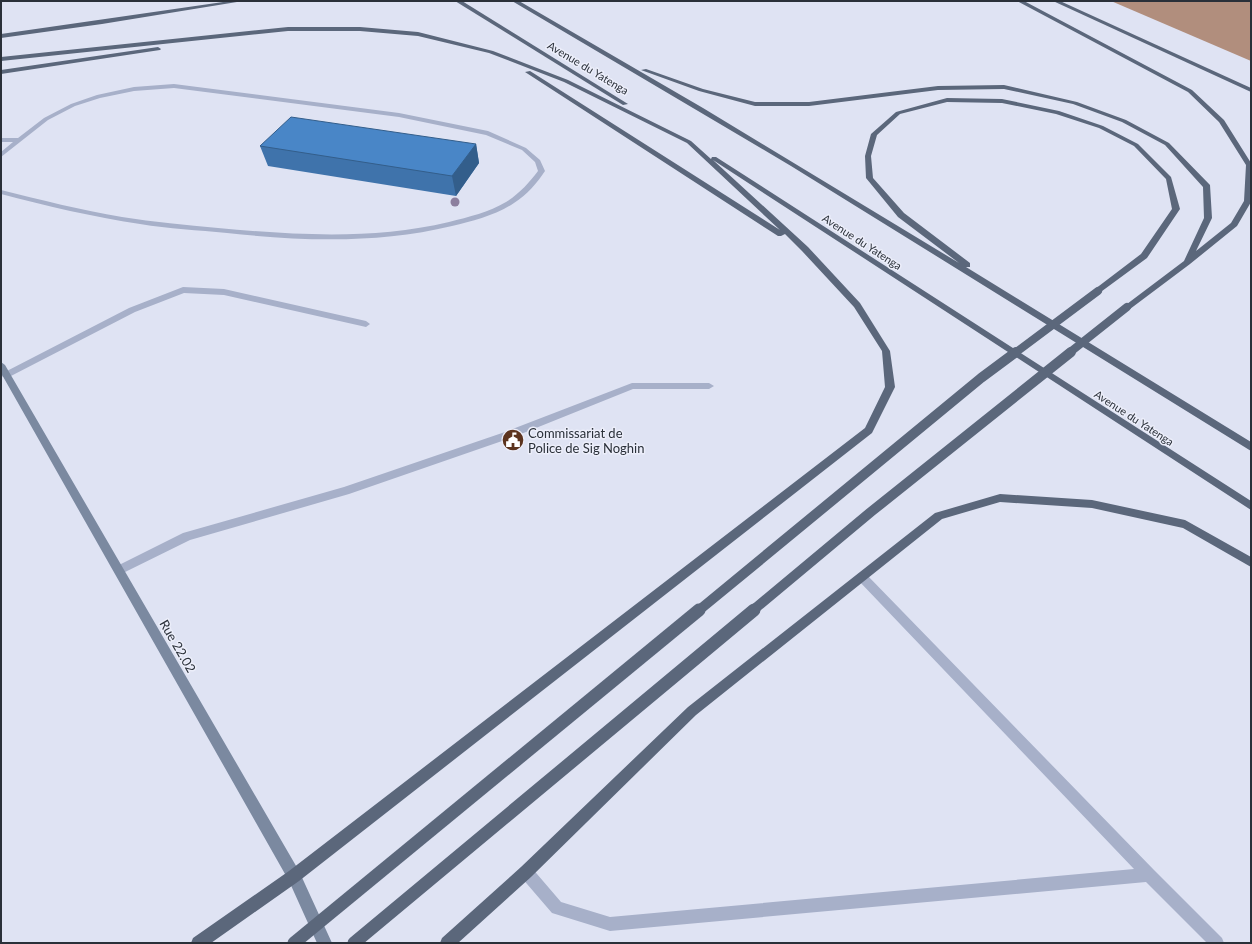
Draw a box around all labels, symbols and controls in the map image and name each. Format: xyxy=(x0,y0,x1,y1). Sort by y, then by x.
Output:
street label: Avenue du Yatenga xyxy=(545,38,631,97)
street label: Avenue du Yatenga xyxy=(820,211,904,272)
street label: Avenue du Yatenga xyxy=(1092,387,1176,448)
place label: Commissariat de Police de Sig Noghin xyxy=(528,425,644,456)
public building icon: Commissariat de Police de Sig Noghin xyxy=(500,427,526,453)
street label: Rue 22.02 xyxy=(156,617,200,675)

